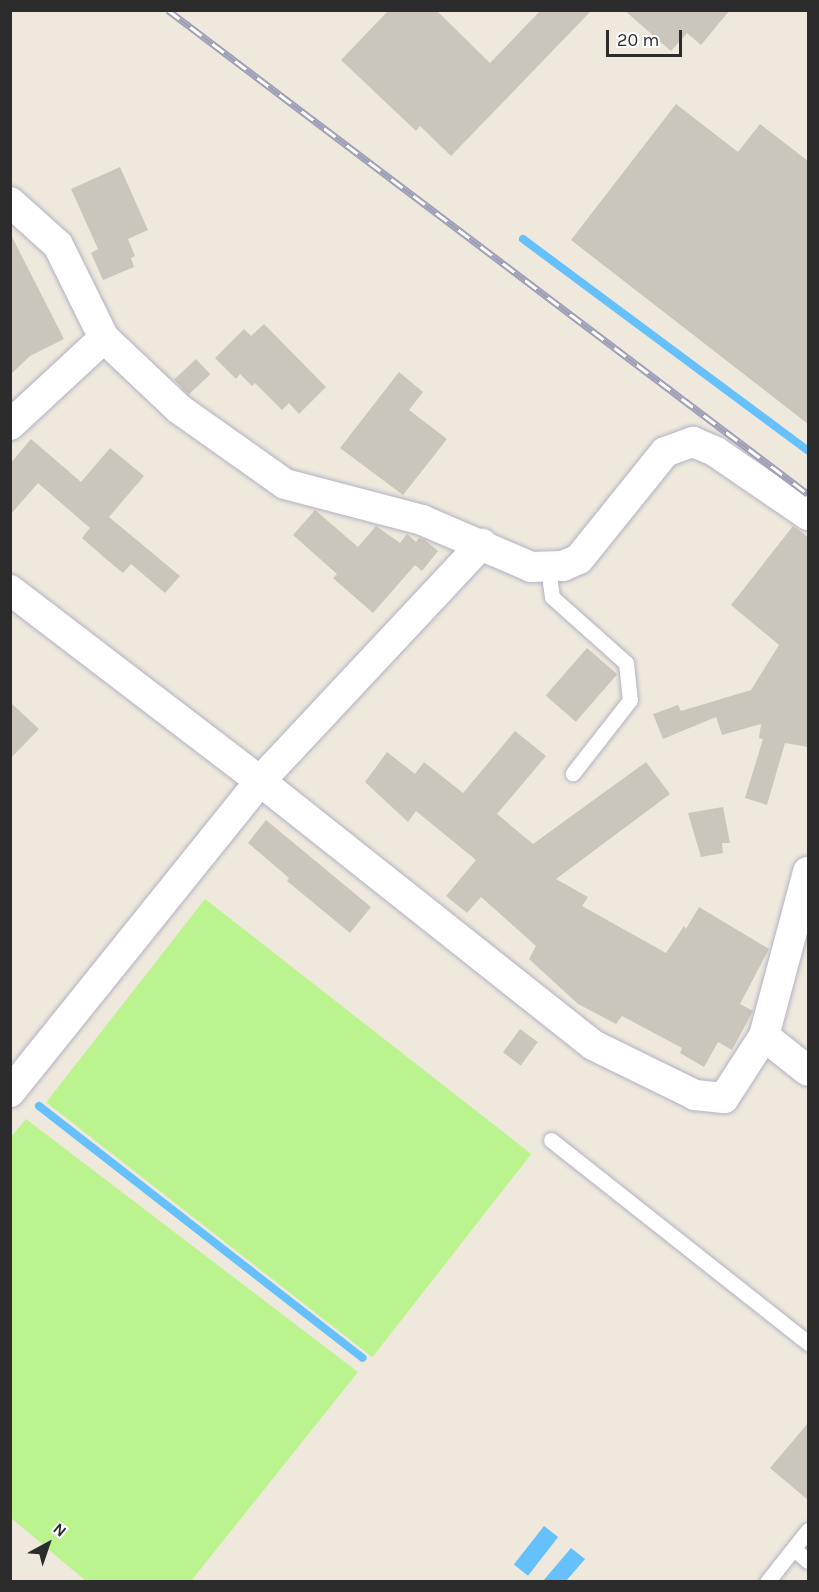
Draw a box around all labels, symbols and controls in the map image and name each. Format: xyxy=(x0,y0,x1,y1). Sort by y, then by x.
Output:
scale bar xyxy=(609,18,686,56)
text: 20 m xyxy=(617,29,659,51)
north arrow xyxy=(18,1514,78,1574)
text: N xyxy=(49,1519,70,1541)

